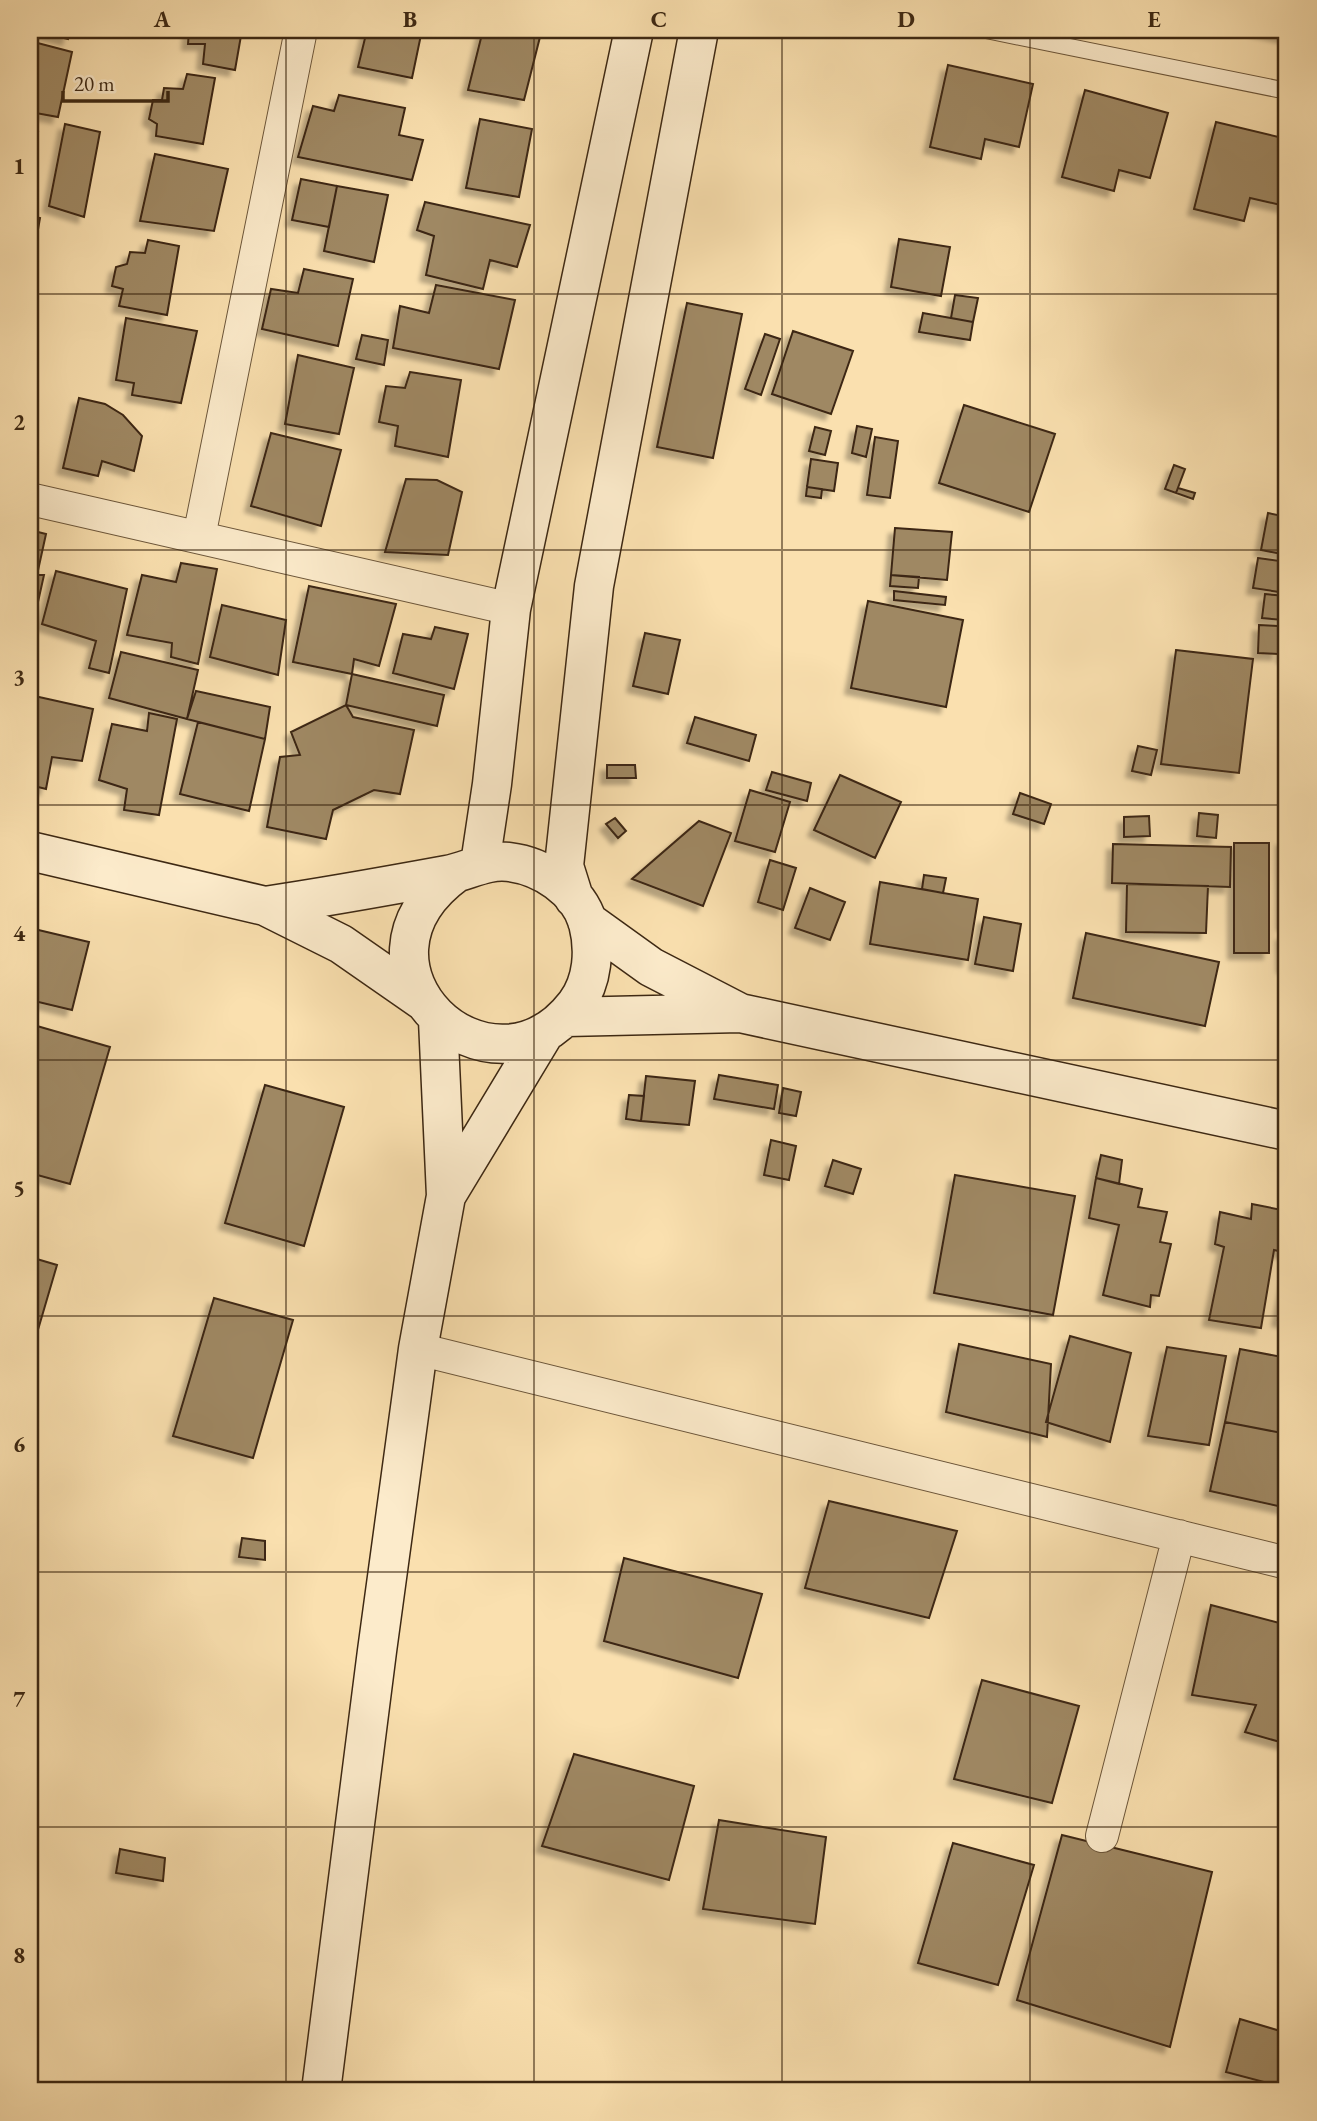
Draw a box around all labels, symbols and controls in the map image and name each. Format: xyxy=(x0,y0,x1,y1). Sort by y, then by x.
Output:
text: A xyxy=(153,4,171,34)
text: B xyxy=(403,4,417,34)
text: C xyxy=(651,4,667,34)
text: D xyxy=(897,4,915,34)
text: E xyxy=(1147,4,1161,34)
scale bar xyxy=(63,60,168,104)
text: 20 m xyxy=(74,70,115,97)
text: 1 xyxy=(13,151,25,181)
text: 2 xyxy=(13,407,25,437)
text: 3 xyxy=(13,662,25,692)
text: 4 xyxy=(13,918,26,948)
text: 5 xyxy=(13,1173,25,1203)
text: 6 xyxy=(13,1429,25,1459)
text: 7 xyxy=(13,1684,26,1714)
text: 8 xyxy=(13,1940,25,1970)

